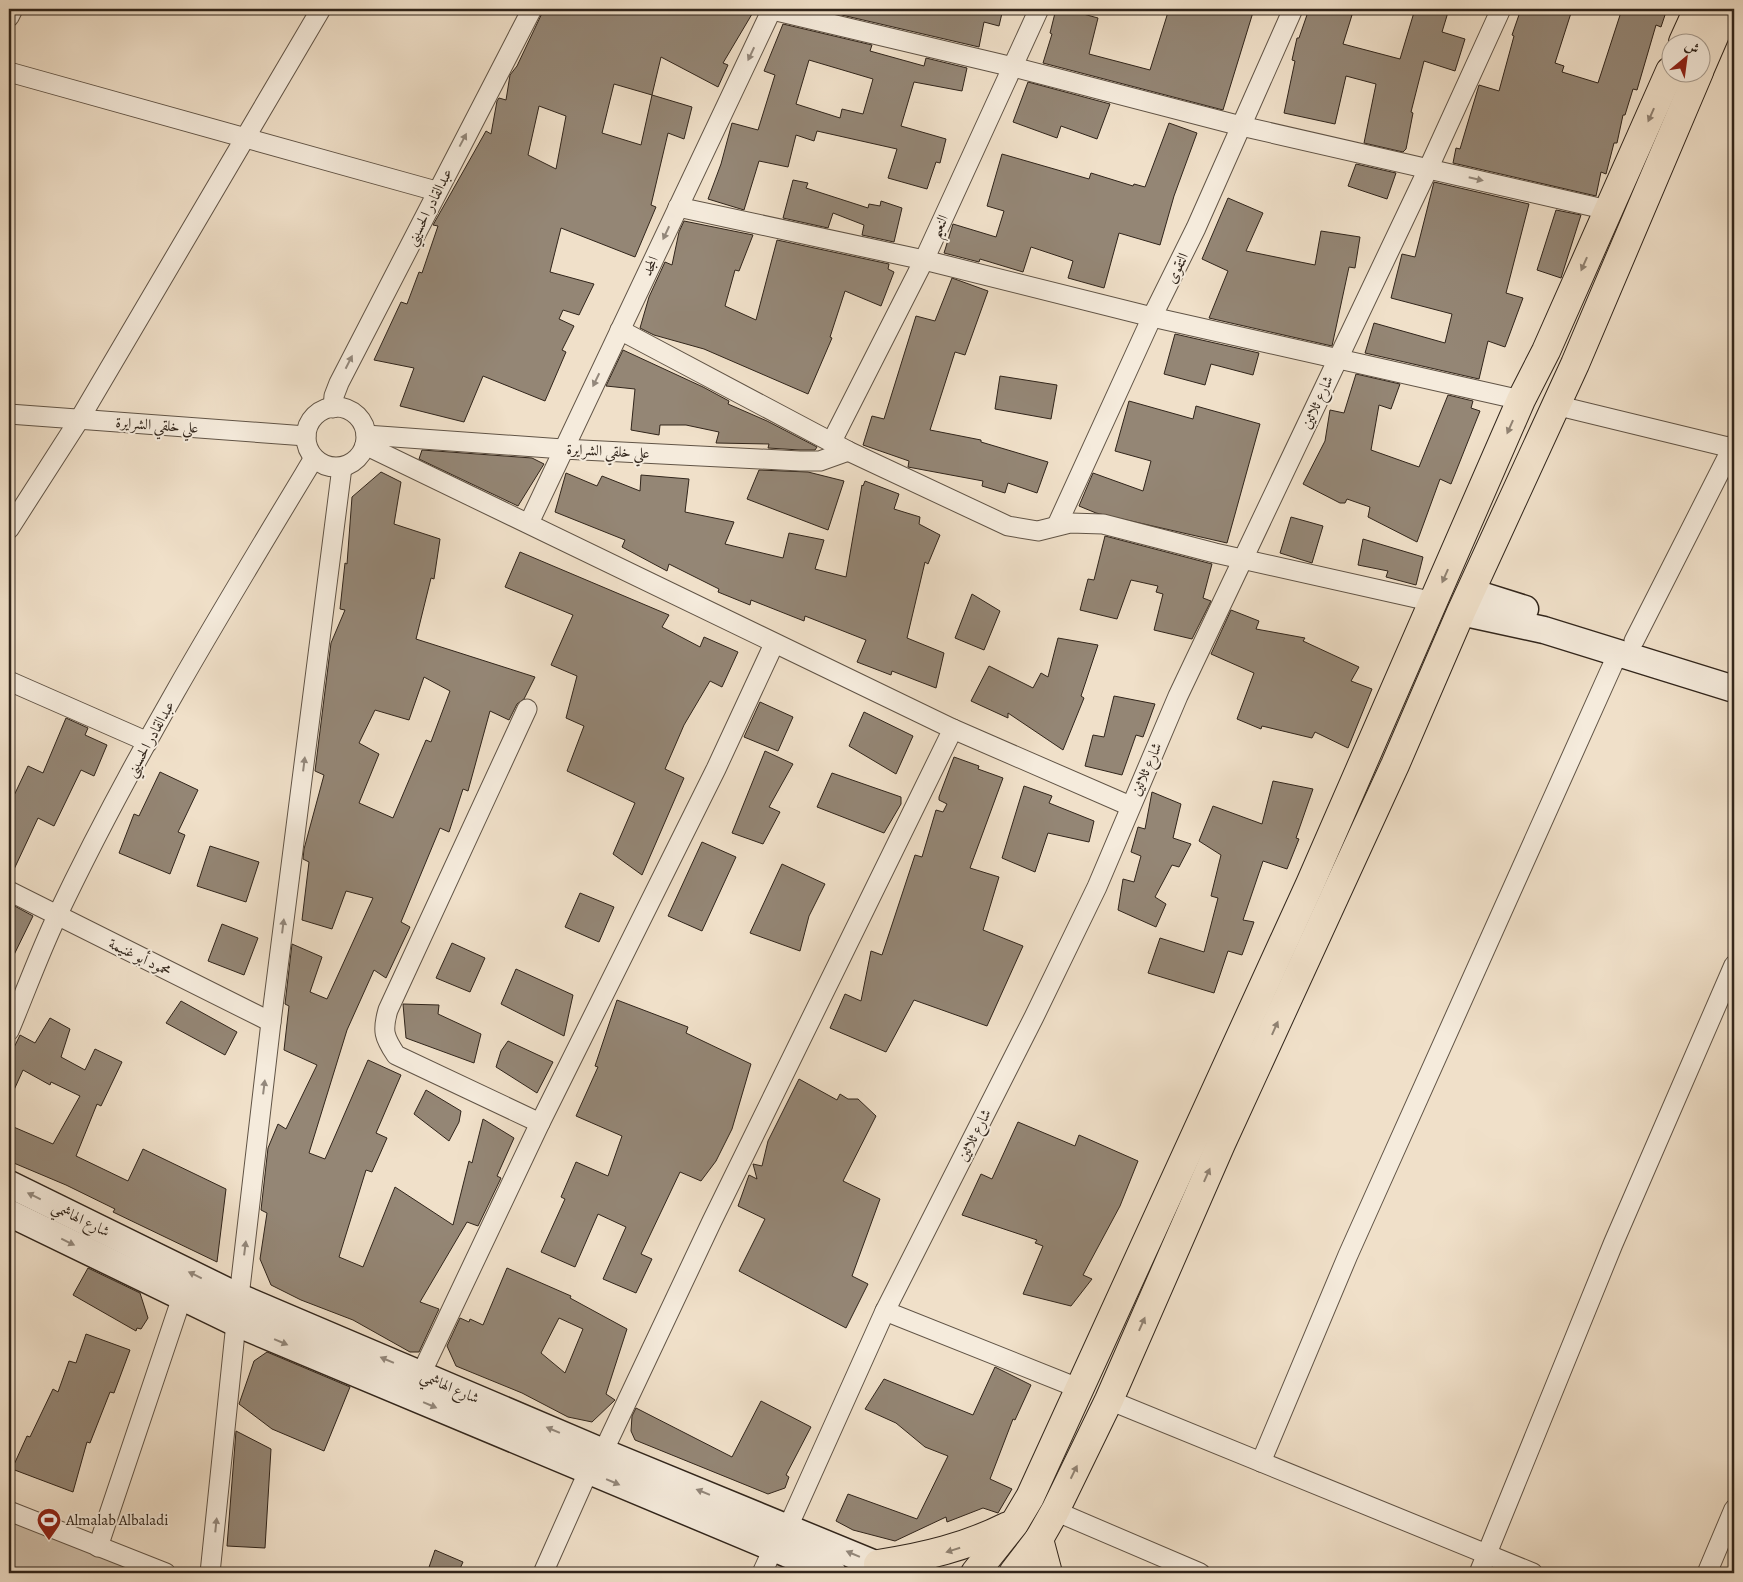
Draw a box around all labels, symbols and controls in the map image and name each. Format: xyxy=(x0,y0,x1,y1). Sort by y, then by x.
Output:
north arrow xyxy=(1660,32,1710,82)
text: ش xyxy=(1681,35,1703,59)
one-way arrow xyxy=(746,47,754,61)
one-way arrow xyxy=(1646,108,1654,122)
one-way arrow xyxy=(459,133,467,147)
street label: عبدالقادر الحسيني xyxy=(401,165,461,251)
one-way arrow xyxy=(1468,175,1483,183)
street label: النعيم xyxy=(925,211,958,243)
one-way arrow xyxy=(662,226,670,240)
street label: التقوى xyxy=(1161,249,1193,287)
street label: المجد xyxy=(637,253,663,279)
one-way arrow xyxy=(1580,257,1588,271)
one-way arrow xyxy=(345,355,353,369)
one-way arrow xyxy=(592,372,600,387)
street label: شارع ثلاثين xyxy=(1296,372,1341,433)
street label: علي خلقي الشرايرة xyxy=(115,412,199,442)
one-way arrow xyxy=(1505,420,1513,434)
street label: علي خلقي الشرايرة xyxy=(566,439,650,467)
one-way arrow xyxy=(1440,569,1448,583)
street label: عبدالقادر الحسيني xyxy=(121,697,183,783)
street label: شارع ثلاثين xyxy=(1125,739,1169,800)
one-way arrow xyxy=(300,756,308,772)
one-way arrow xyxy=(280,917,288,933)
street label: محمود أبو غنيمة xyxy=(105,932,175,981)
one-way arrow xyxy=(1272,1021,1280,1035)
one-way arrow xyxy=(260,1079,268,1095)
street label: شارع ثلاثين xyxy=(952,1105,998,1166)
one-way arrow xyxy=(1204,1168,1212,1182)
one-way arrow xyxy=(27,1192,41,1200)
street label: شارع الهاشمي xyxy=(47,1196,113,1245)
one-way arrow xyxy=(61,1238,76,1246)
one-way arrow xyxy=(241,1240,249,1256)
one-way arrow xyxy=(188,1271,203,1279)
one-way arrow xyxy=(1139,1317,1147,1331)
one-way arrow xyxy=(274,1338,289,1346)
one-way arrow xyxy=(380,1355,394,1363)
street label: شارع الهاشمي xyxy=(416,1366,482,1412)
one-way arrow xyxy=(423,1402,438,1410)
one-way arrow xyxy=(546,1426,560,1434)
one-way arrow xyxy=(1070,1465,1078,1479)
one-way arrow xyxy=(605,1478,620,1486)
one-way arrow xyxy=(695,1488,710,1496)
sports icon: Almalab Albaladi xyxy=(36,1507,62,1541)
place label: Almalab Albaladi xyxy=(65,1510,169,1530)
one-way arrow xyxy=(212,1517,220,1533)
one-way arrow xyxy=(946,1546,961,1554)
one-way arrow xyxy=(846,1549,860,1557)

